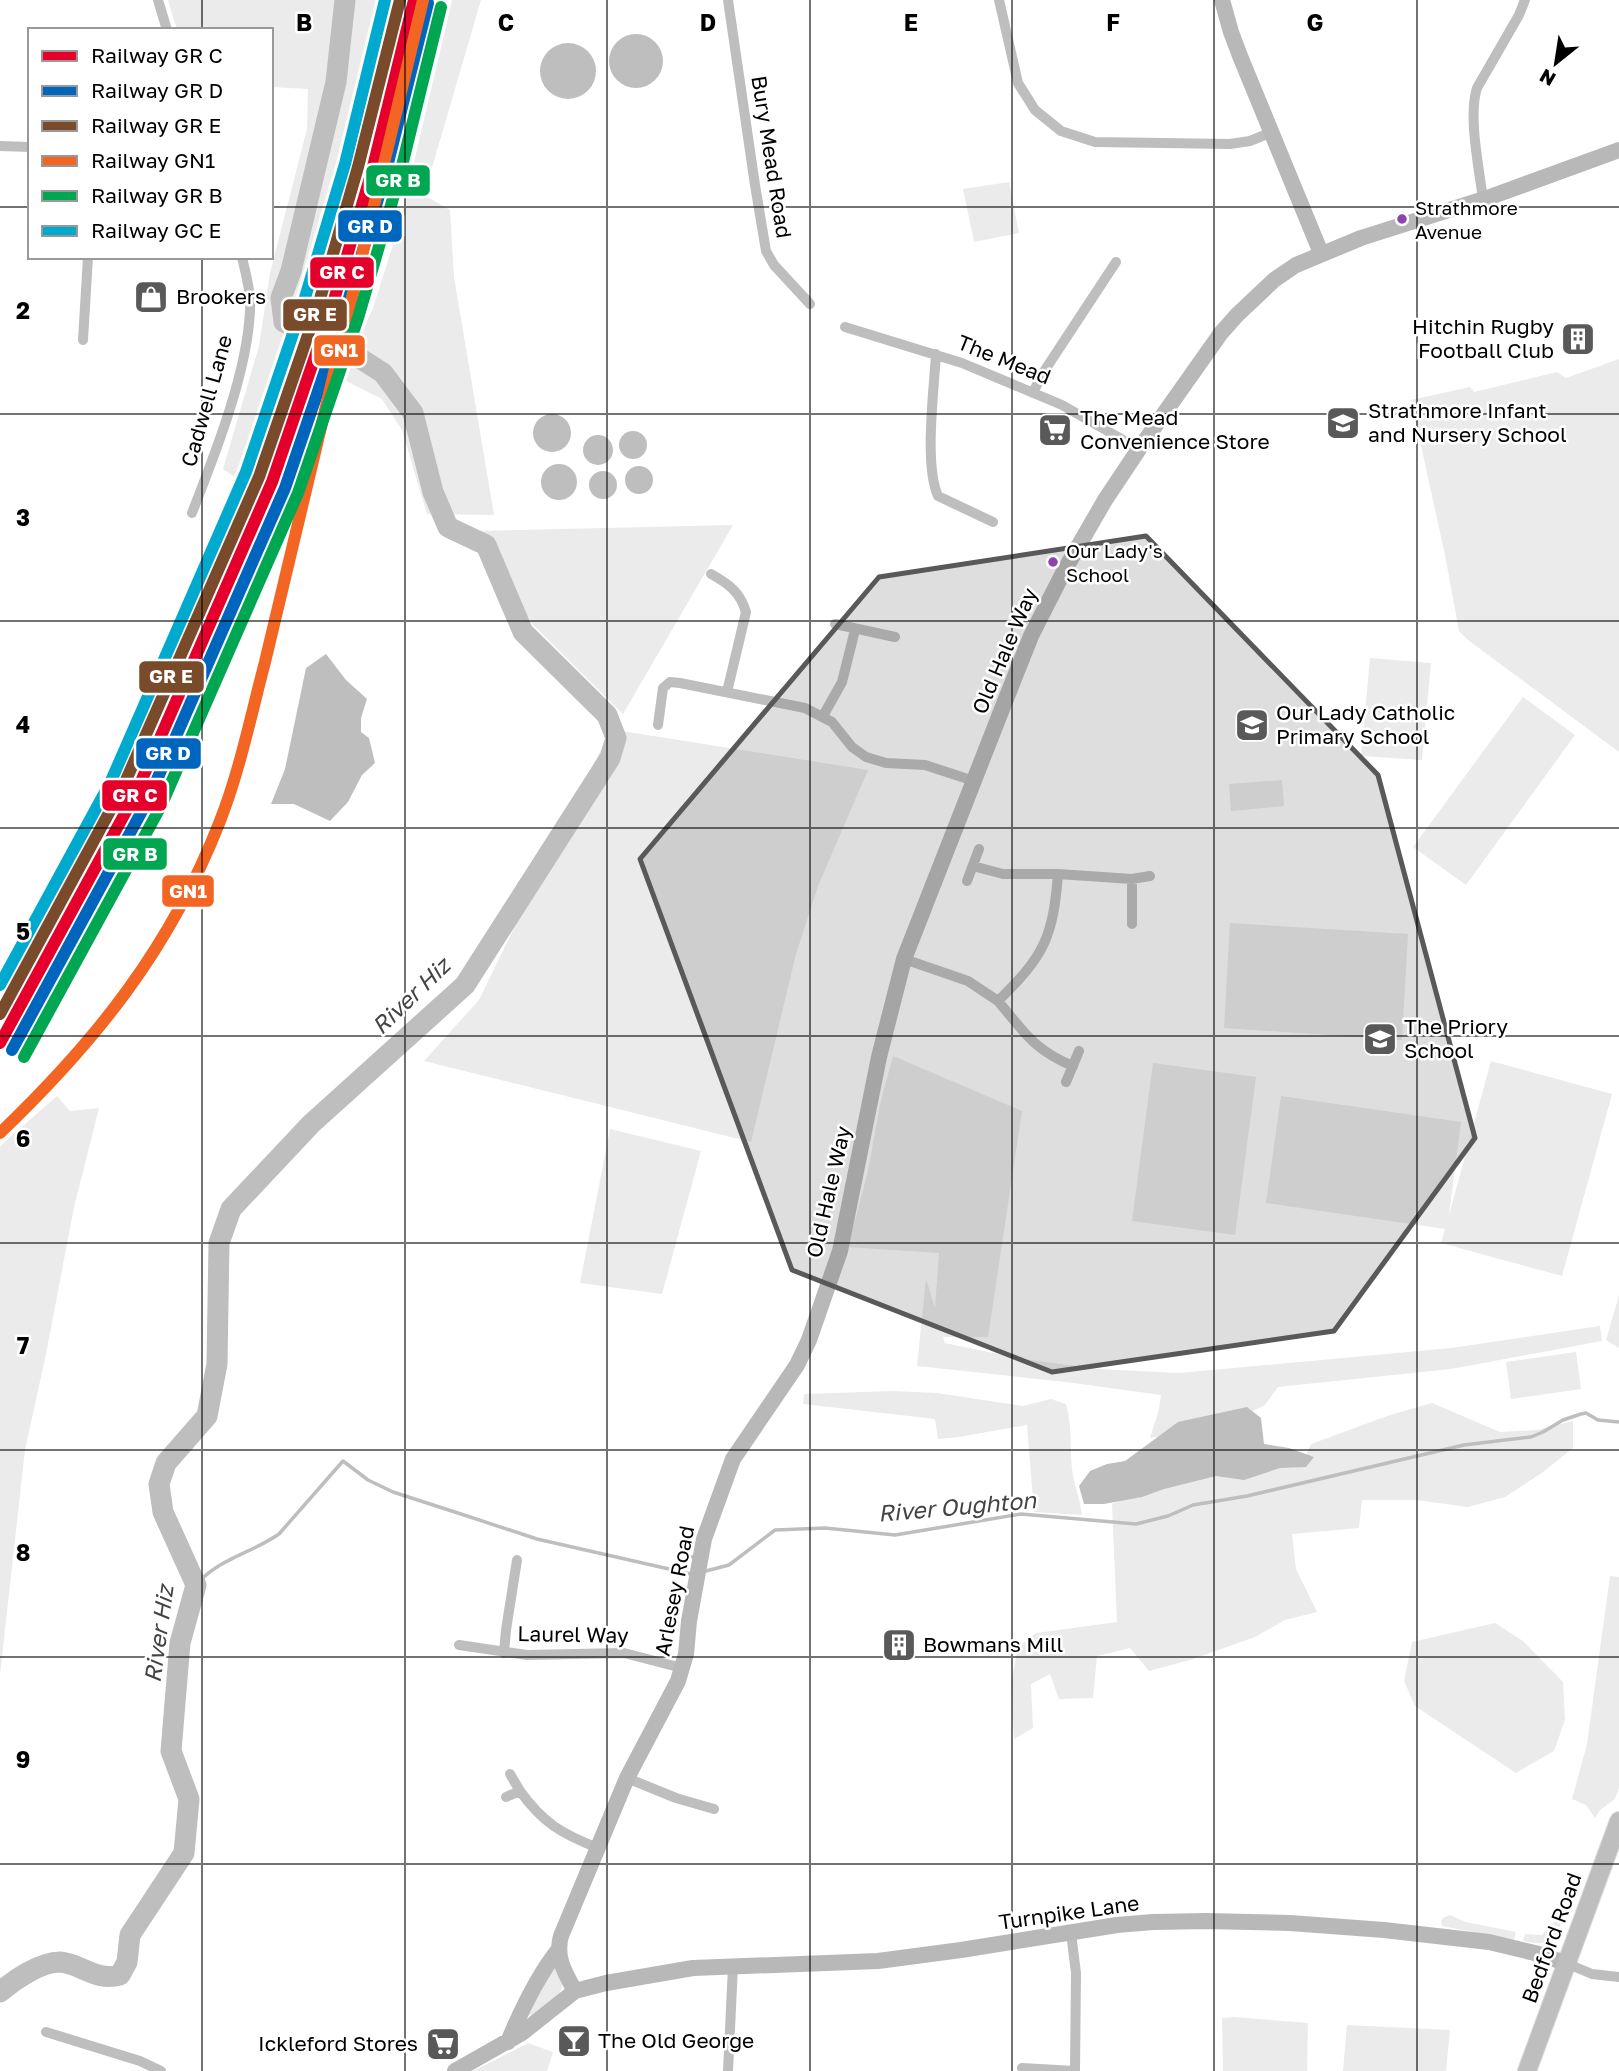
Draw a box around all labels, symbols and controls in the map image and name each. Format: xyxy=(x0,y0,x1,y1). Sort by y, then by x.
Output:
text: B xyxy=(296,8,312,36)
text: C xyxy=(498,8,514,36)
text: D xyxy=(700,8,716,36)
text: E xyxy=(904,8,918,36)
text: F xyxy=(1106,8,1120,36)
text: G xyxy=(1307,8,1323,36)
legend xyxy=(28,28,273,259)
north arrow xyxy=(1521,28,1591,98)
text: Railway GR C xyxy=(91,42,223,68)
text: N xyxy=(1535,65,1559,92)
street label: Bury Mead Road xyxy=(746,74,798,240)
text: Railway GR D xyxy=(91,77,223,103)
text: Railway GR E xyxy=(91,112,221,138)
text: Railway GN1 xyxy=(91,147,215,173)
line badge: GR B xyxy=(365,164,431,197)
text: GR B xyxy=(375,168,421,191)
text: Railway GR B xyxy=(91,182,223,208)
place label: Strathmore Avenue xyxy=(1415,196,1518,243)
line badge: GR D xyxy=(337,209,403,243)
marker: Strathmore Avenue xyxy=(1395,212,1409,226)
text: GR D xyxy=(347,214,393,237)
text: Railway GC E xyxy=(91,217,221,243)
line badge: GR C xyxy=(309,256,375,289)
text: GR C xyxy=(319,260,365,283)
shop icon: Brookers xyxy=(132,278,170,316)
place label: Brookers xyxy=(176,283,266,309)
text: 2 xyxy=(16,296,30,324)
line badge: GR E xyxy=(282,298,348,332)
text: GR E xyxy=(293,302,337,325)
place label: Hitchin Rugby Football Club xyxy=(1412,313,1554,363)
building icon: Hitchin Rugby Football Club xyxy=(1559,320,1597,358)
street label: The Mead xyxy=(954,329,1055,390)
street label: Cadwell Lane xyxy=(175,332,237,470)
line badge: GN1 xyxy=(313,334,366,367)
text: GN1 xyxy=(320,338,358,361)
place label: Strathmore Infant and Nursery School xyxy=(1368,397,1567,447)
place label: The Mead Convenience Store xyxy=(1080,404,1270,454)
school or university icon: Strathmore Infant and Nursery School xyxy=(1324,404,1362,442)
supermarket icon: The Mead Convenience Store xyxy=(1036,411,1074,449)
text: 3 xyxy=(16,503,30,531)
place label: Our Lady's School xyxy=(1066,539,1163,586)
marker: Our Lady's School xyxy=(1046,555,1060,569)
street label: Old Hale Way xyxy=(966,583,1042,718)
line badge: GR E xyxy=(138,660,205,694)
text: GR E xyxy=(149,664,193,687)
place label: Our Lady Catholic Primary School xyxy=(1276,699,1455,749)
school or university icon: Our Lady Catholic Primary School xyxy=(1233,706,1271,744)
text: 4 xyxy=(16,710,30,738)
line badge: GR D xyxy=(135,737,202,770)
text: GR D xyxy=(145,741,191,764)
line badge: GR C xyxy=(101,779,168,812)
text: GR C xyxy=(112,783,158,806)
line badge: GR B xyxy=(102,837,168,871)
text: GR B xyxy=(112,842,158,865)
line badge: GN1 xyxy=(161,874,215,908)
text: GN1 xyxy=(169,879,207,902)
text: 5 xyxy=(16,917,30,945)
water label: River Hiz xyxy=(365,950,457,1039)
place label: The Priory School xyxy=(1404,1013,1508,1063)
school or university icon: The Priory School xyxy=(1361,1020,1399,1058)
street label: Old Hale Way xyxy=(800,1123,856,1260)
text: 6 xyxy=(16,1124,30,1152)
text: 7 xyxy=(17,1331,29,1359)
water label: River Oughton xyxy=(877,1485,1038,1527)
street label: Arlesey Road xyxy=(649,1523,699,1658)
text: 8 xyxy=(16,1538,30,1566)
water label: River Hiz xyxy=(137,1581,179,1684)
street label: Laurel Way xyxy=(517,1620,629,1648)
building icon: Bowmans Mill xyxy=(880,1626,918,1664)
place label: Bowmans Mill xyxy=(923,1631,1063,1657)
text: 9 xyxy=(16,1745,30,1773)
street label: Bedford Road xyxy=(1515,1869,1587,2006)
street label: Turnpike Lane xyxy=(997,1889,1141,1935)
bar icon: The Old George xyxy=(555,2022,593,2060)
supermarket icon: Ickleford Stores xyxy=(424,2025,462,2063)
place label: The Old George xyxy=(598,2027,754,2053)
place label: Ickleford Stores xyxy=(258,2030,418,2056)

